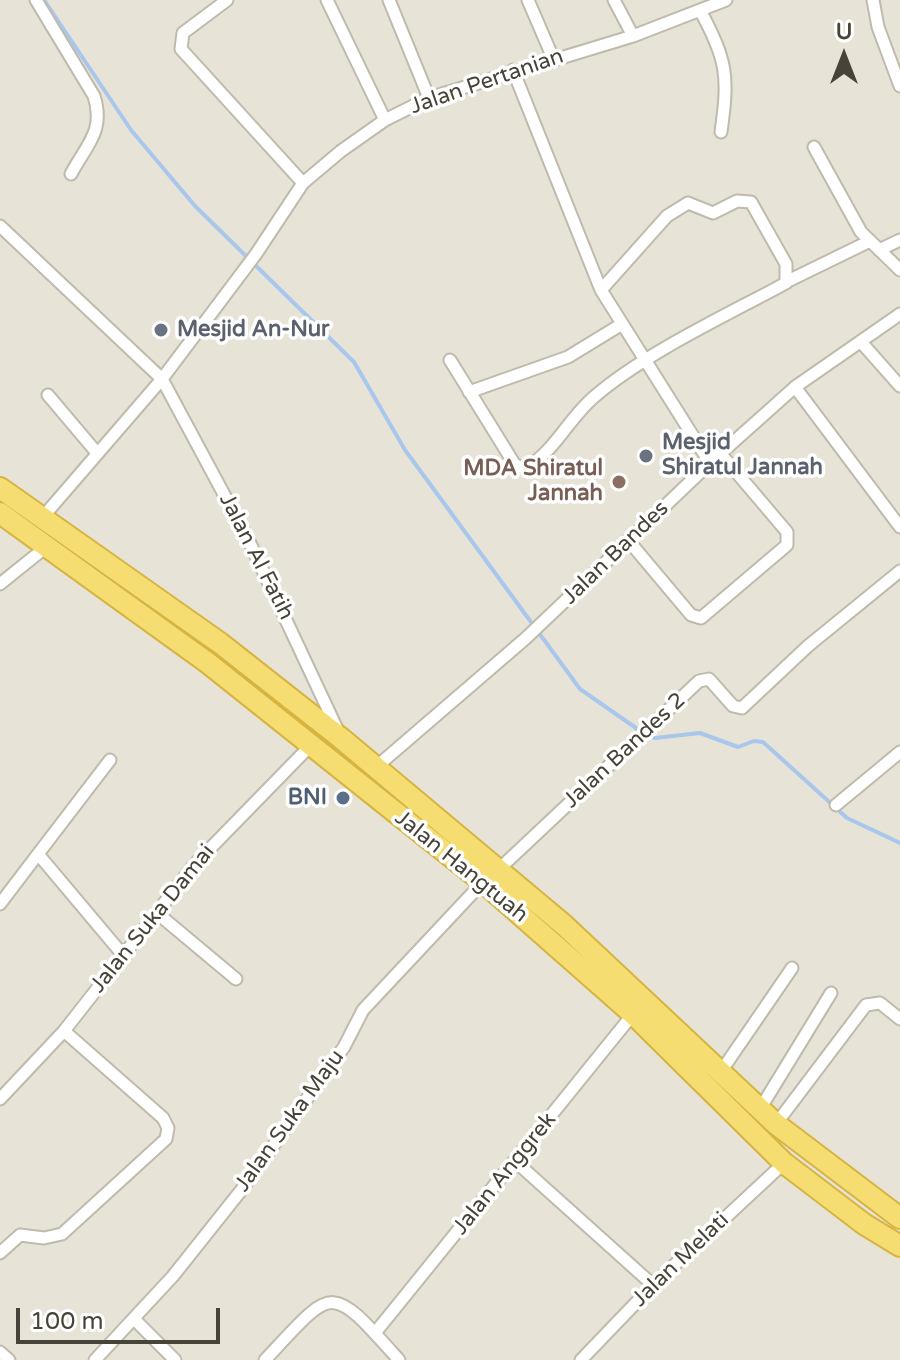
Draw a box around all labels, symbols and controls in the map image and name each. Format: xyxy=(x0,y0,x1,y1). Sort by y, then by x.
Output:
north arrow xyxy=(804,16,884,96)
text: U xyxy=(836,19,852,45)
street label: Jalan Pertanian xyxy=(407,43,567,121)
place label: Mesjid An-Nur xyxy=(177,317,329,343)
marker: Mesjid An-Nur xyxy=(152,321,170,339)
place label: Mesjid Shiratul Jannah xyxy=(662,430,823,482)
marker: Mesjid Shiratul Jannah xyxy=(637,447,655,465)
place label: MDA Shiratul Jannah xyxy=(463,456,603,508)
marker: MDA Shiratul Jannah xyxy=(610,473,628,491)
street label: Jalan Al Fatih xyxy=(213,489,299,625)
street label: Jalan Bandes xyxy=(557,496,675,610)
street label: Jalan Bandes 2 xyxy=(559,688,691,814)
place label: BNI xyxy=(288,785,327,811)
marker: BNI xyxy=(334,789,352,807)
street label: Jalan Hangtuah xyxy=(389,805,533,929)
street label: Jalan Suka Damai xyxy=(85,840,221,998)
street label: Jalan Suka Maju xyxy=(230,1045,350,1197)
street label: Jalan Anggrek xyxy=(448,1108,562,1240)
street label: Jalan Melati xyxy=(627,1207,735,1313)
scale bar xyxy=(20,1292,224,1342)
text: 100 m xyxy=(30,1307,104,1336)

